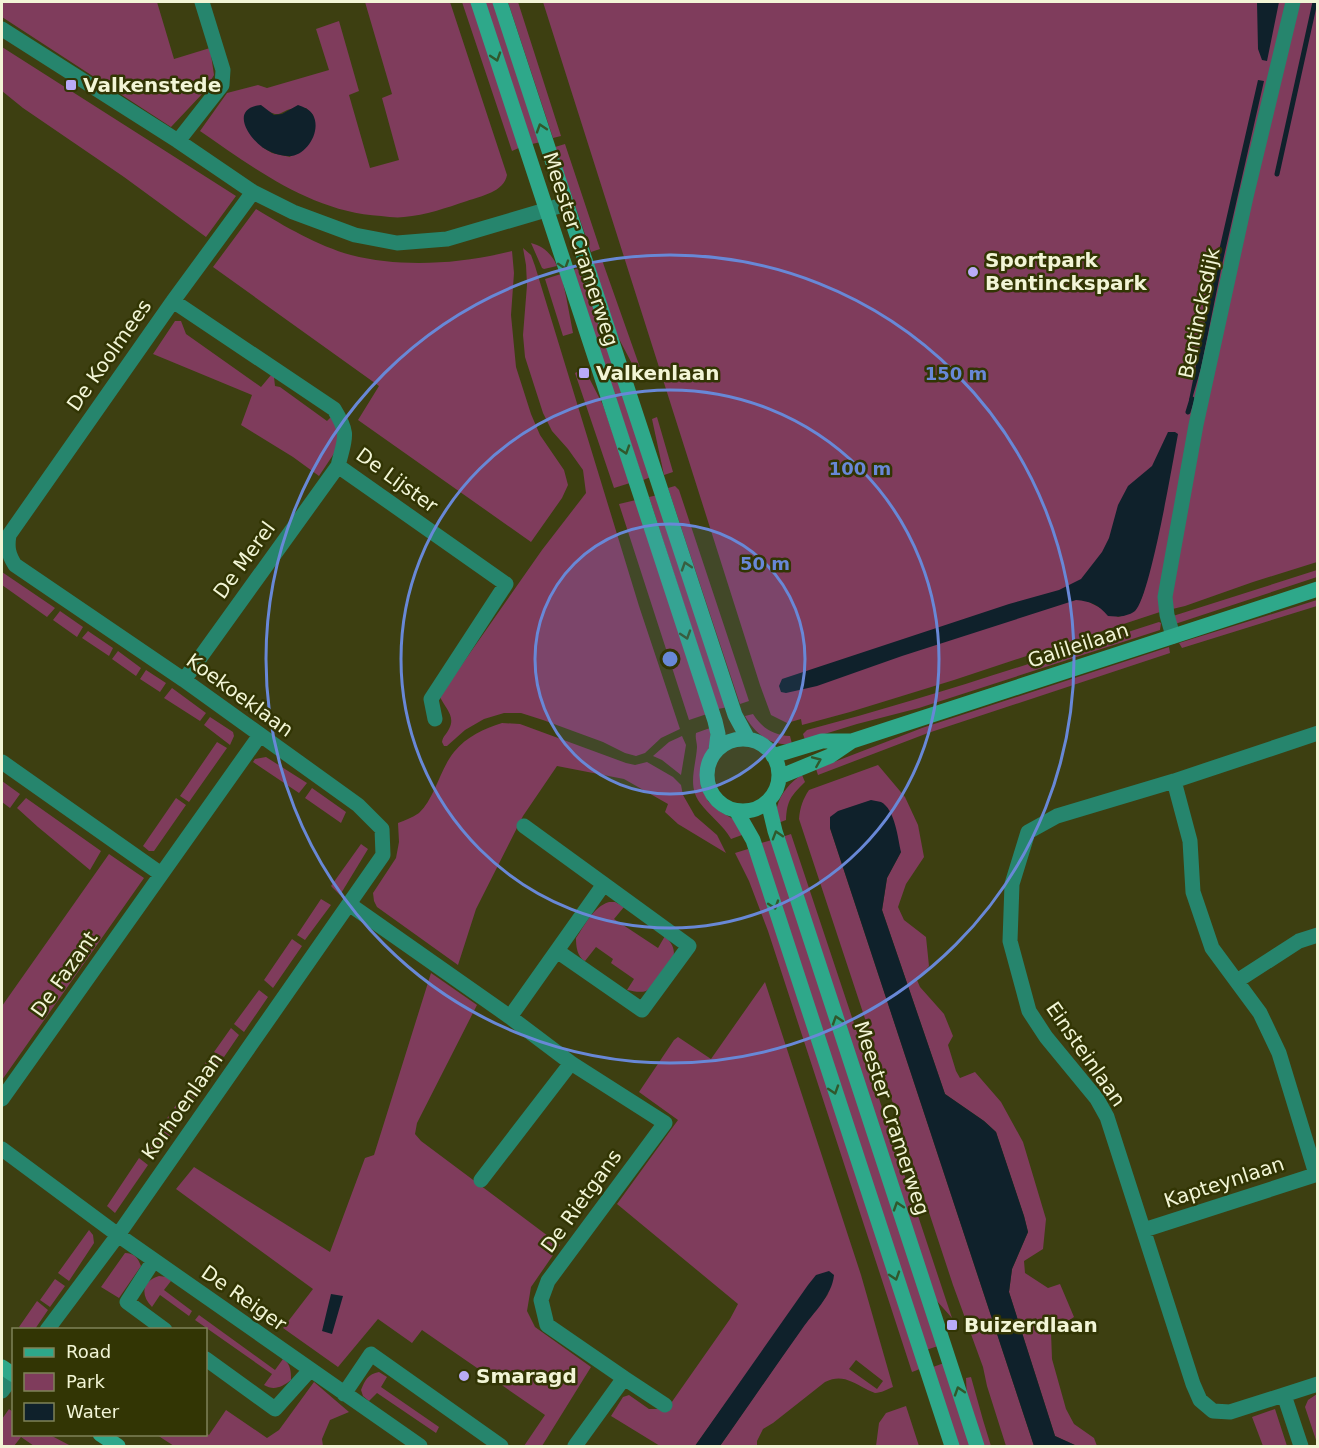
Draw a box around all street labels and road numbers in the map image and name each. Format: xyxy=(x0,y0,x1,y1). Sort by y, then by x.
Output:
street label: Meester Cramerweg xyxy=(538,149,624,349)
street label: Bentincksdijk xyxy=(1173,245,1225,381)
street label: De Koolmees xyxy=(62,295,156,415)
street label: De Lijster xyxy=(351,442,443,518)
street label: De Merel xyxy=(208,517,280,603)
street label: Galileilaan xyxy=(1024,617,1132,673)
street label: Koekoeklaan xyxy=(182,648,298,742)
street label: De Fazant xyxy=(26,926,102,1022)
street label: Einsteinlaan xyxy=(1041,997,1131,1111)
street label: Meester Cramerweg xyxy=(849,1018,935,1218)
street label: Korhoenlaan xyxy=(136,1048,228,1164)
street label: De Rietgans xyxy=(536,1145,626,1257)
street label: Kapteynlaan xyxy=(1161,1151,1287,1213)
street label: De Reiger xyxy=(197,1260,292,1336)

